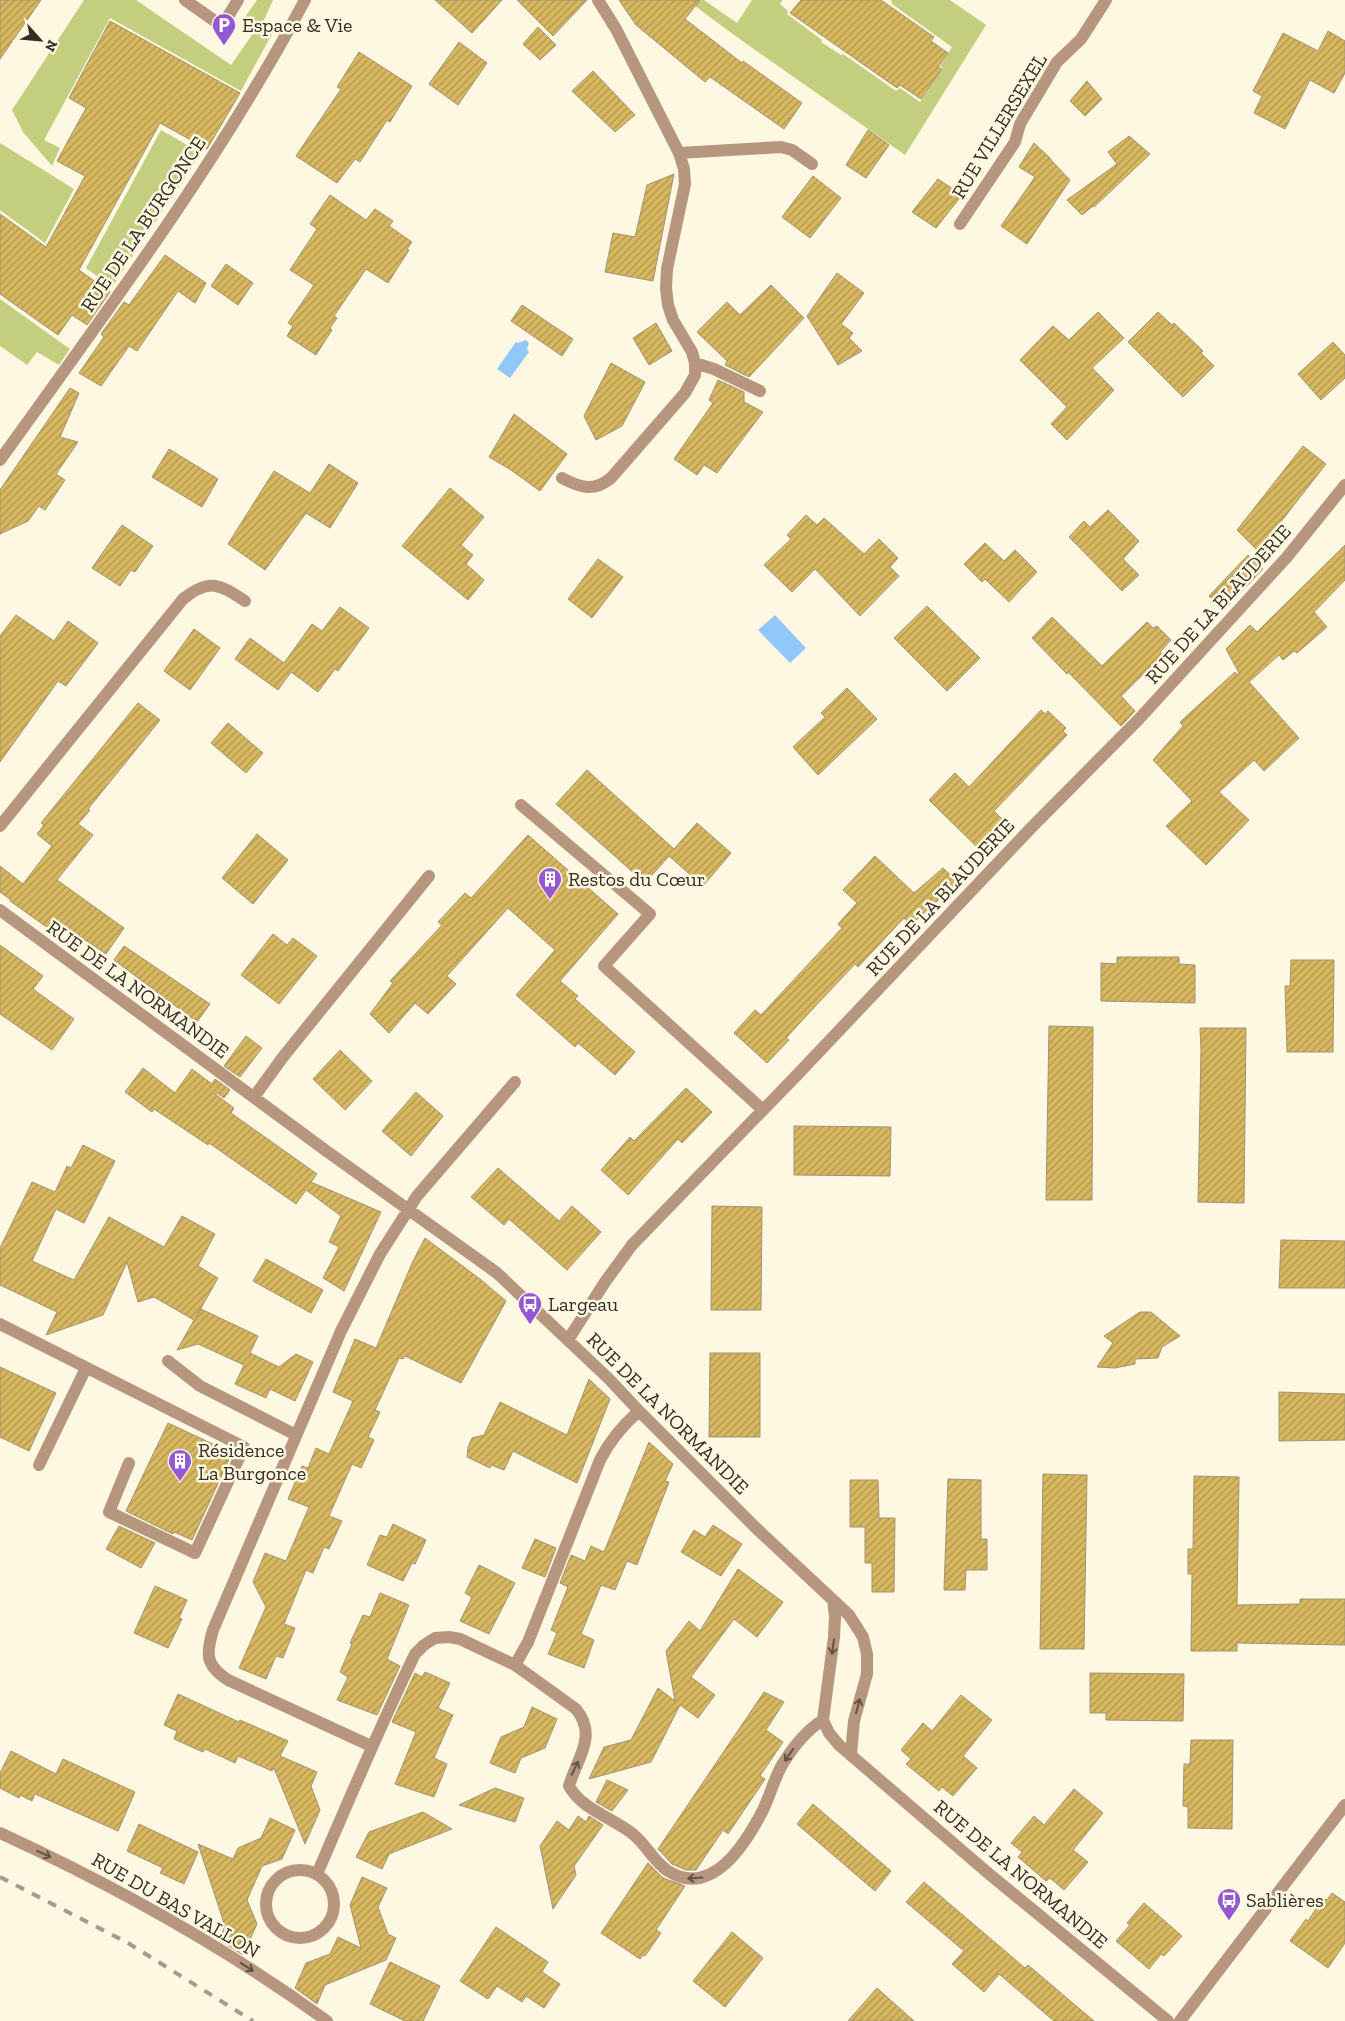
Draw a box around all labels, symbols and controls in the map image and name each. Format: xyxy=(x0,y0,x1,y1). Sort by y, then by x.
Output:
parking icon: Espace & Vie xyxy=(211,12,237,46)
place label: Espace & Vie xyxy=(242,13,352,37)
north arrow xyxy=(15,15,65,65)
text: N xyxy=(41,37,61,55)
street label: RUE VILLERSEXEL xyxy=(946,49,1052,203)
street label: RUE DE LA BURGONCE xyxy=(75,132,211,316)
street label: RUE DE LA BLAUDERIE xyxy=(1140,519,1296,689)
street label: RUE DE LA BLAUDERIE xyxy=(861,813,1019,981)
building icon: Restos du Cœur xyxy=(537,866,563,900)
place label: Restos du Cœur xyxy=(568,867,705,891)
street label: RUE DE LA NORMANDIE xyxy=(42,915,234,1063)
bus stop icon: Largeau xyxy=(517,1291,543,1325)
place label: Largeau xyxy=(548,1292,618,1316)
street label: RUE DE LA NORMANDIE xyxy=(582,1327,754,1499)
place label: Résidence La Burgonce xyxy=(198,1438,306,1485)
building icon: Résidence La Burgonce xyxy=(167,1448,193,1482)
one-way arrow xyxy=(828,1638,838,1654)
one-way arrow xyxy=(854,1698,864,1714)
one-way arrow xyxy=(784,1747,794,1761)
one-way arrow xyxy=(571,1761,580,1776)
street label: RUE DE LA NORMANDIE xyxy=(929,1794,1113,1954)
street label: RUE DU BAS VALLON xyxy=(88,1847,265,1963)
one-way arrow xyxy=(36,1849,51,1859)
one-way arrow xyxy=(687,1873,703,1882)
bus stop icon: Sablières xyxy=(1216,1887,1242,1921)
place label: Sablières xyxy=(1246,1888,1324,1912)
one-way arrow xyxy=(240,1962,254,1972)

